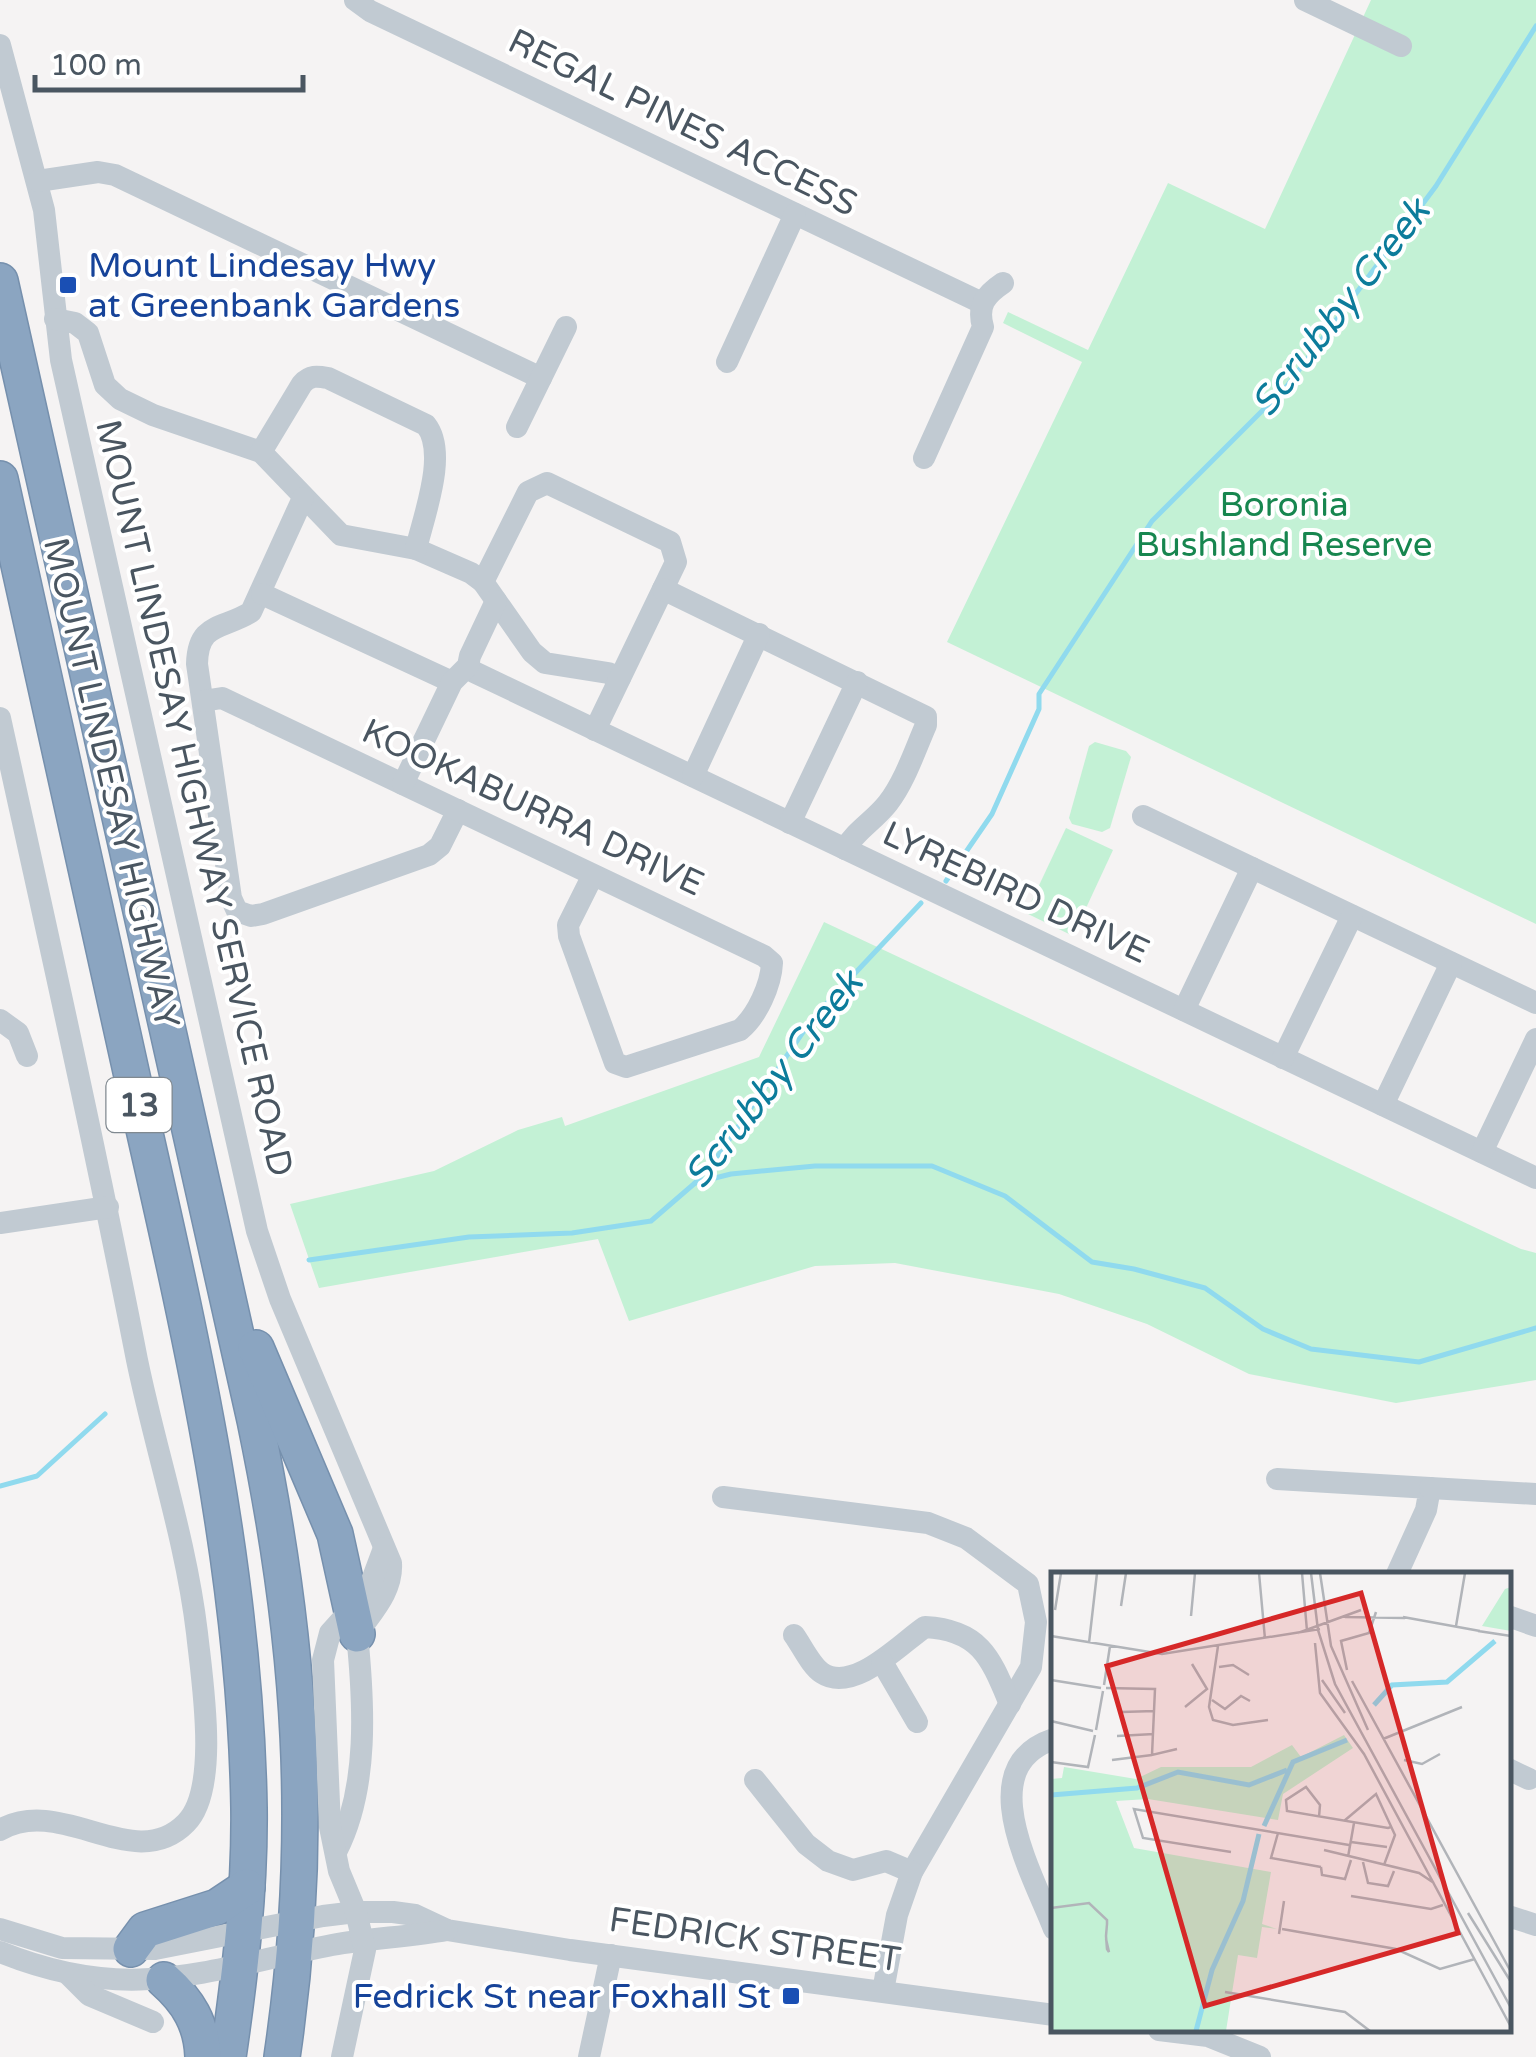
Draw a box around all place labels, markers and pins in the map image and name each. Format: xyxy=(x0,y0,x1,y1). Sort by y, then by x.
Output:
place label: Mount Lindesay Hwy at Greenbank Gardens xyxy=(88,245,460,327)
marker: Mount Lindesay Hwy at Greenbank Gardens xyxy=(57,274,79,296)
place label: Fedrick St near Foxhall St xyxy=(352,1976,771,2018)
marker: Fedrick St near Foxhall St xyxy=(780,1985,802,2007)

